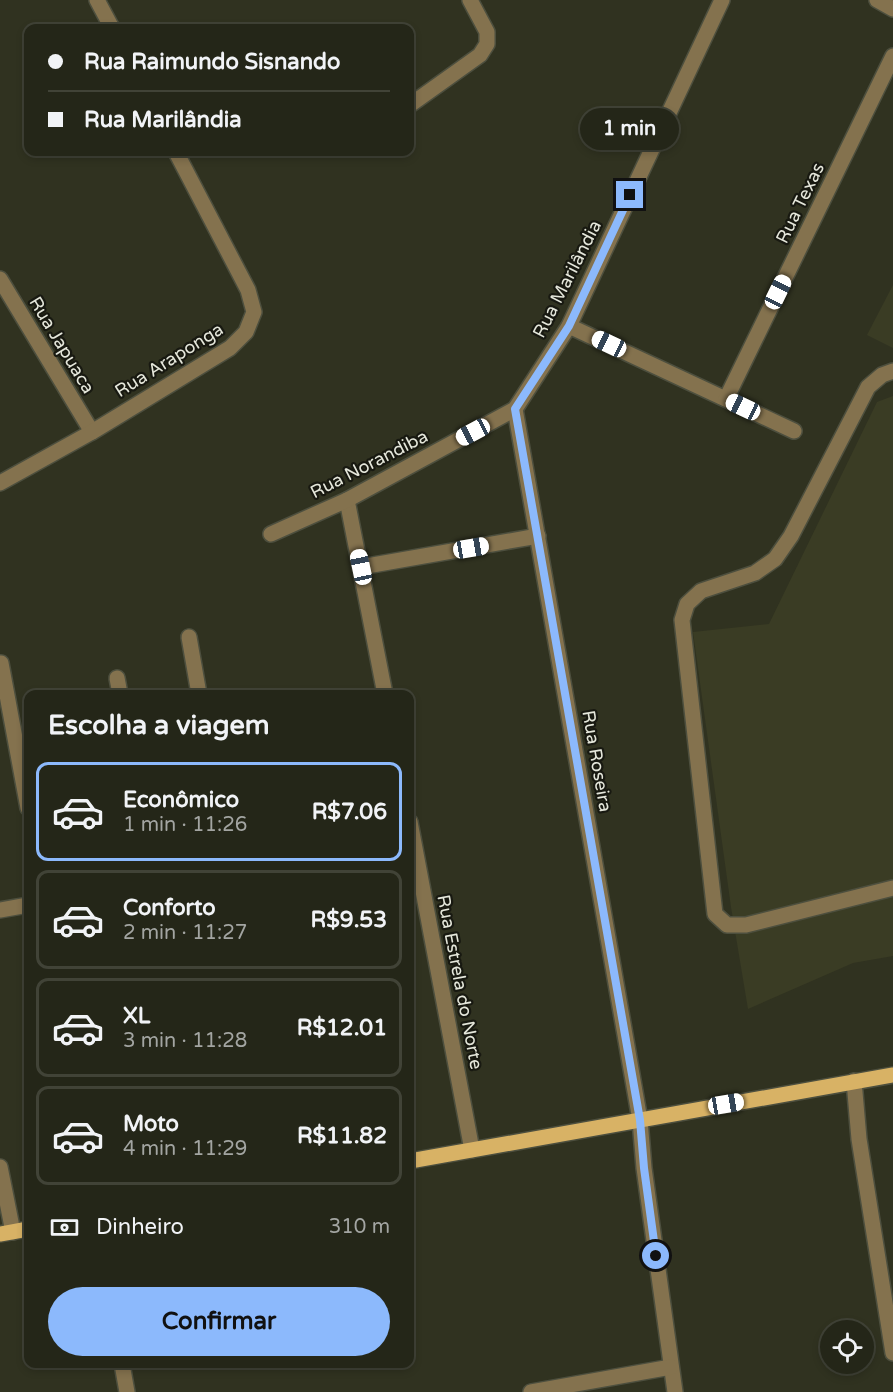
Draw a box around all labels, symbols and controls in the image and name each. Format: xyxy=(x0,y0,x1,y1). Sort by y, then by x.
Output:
text: Rua Raimundo Sisnando xyxy=(84,49,340,75)
text: Rua Marilândia xyxy=(84,107,242,133)
callout: 1 min xyxy=(580,108,680,150)
text: 1 min xyxy=(603,117,656,141)
street label: Rua Texas xyxy=(771,159,829,247)
route end xyxy=(616,181,643,208)
street label: Rua Marilândia xyxy=(528,217,606,341)
car xyxy=(762,272,794,312)
street label: Rua Japuaca xyxy=(24,293,100,397)
street label: Rua Araponga xyxy=(111,318,227,402)
car xyxy=(589,328,629,360)
car xyxy=(723,391,763,423)
car xyxy=(453,416,493,448)
street label: Rua Norandiba xyxy=(307,425,431,503)
car xyxy=(452,536,490,560)
car xyxy=(348,548,374,586)
text: Escolha a viagem xyxy=(48,709,270,742)
street label: Rua Roseira xyxy=(577,709,617,813)
icon: car xyxy=(51,785,105,839)
text: Econômico xyxy=(123,787,239,813)
text: R$7.06 xyxy=(312,799,387,825)
text: 1 min · 11:26 xyxy=(123,813,247,837)
icon: car xyxy=(51,893,105,947)
street label: Rua Estrela do Norte xyxy=(432,893,488,1071)
text: Conforto xyxy=(123,895,216,921)
text: R$9.53 xyxy=(311,907,387,933)
text: 2 min · 11:27 xyxy=(123,921,247,945)
icon: car xyxy=(51,1001,105,1055)
text: XL xyxy=(123,1003,150,1029)
text: R$12.01 xyxy=(297,1015,387,1041)
text: 3 min · 11:28 xyxy=(123,1029,247,1053)
car xyxy=(707,1092,745,1116)
icon: car xyxy=(51,1109,105,1163)
text: Moto xyxy=(123,1111,179,1137)
text: R$11.82 xyxy=(297,1123,387,1149)
text: 4 min · 11:29 xyxy=(123,1137,247,1161)
icon: cash xyxy=(48,1211,81,1244)
text: Dinheiro xyxy=(96,1214,184,1240)
text: 310 m xyxy=(329,1215,390,1239)
route start xyxy=(642,1242,669,1269)
button: Confirmar xyxy=(48,1287,390,1356)
map controls xyxy=(820,1320,874,1374)
button: locate xyxy=(820,1320,874,1374)

